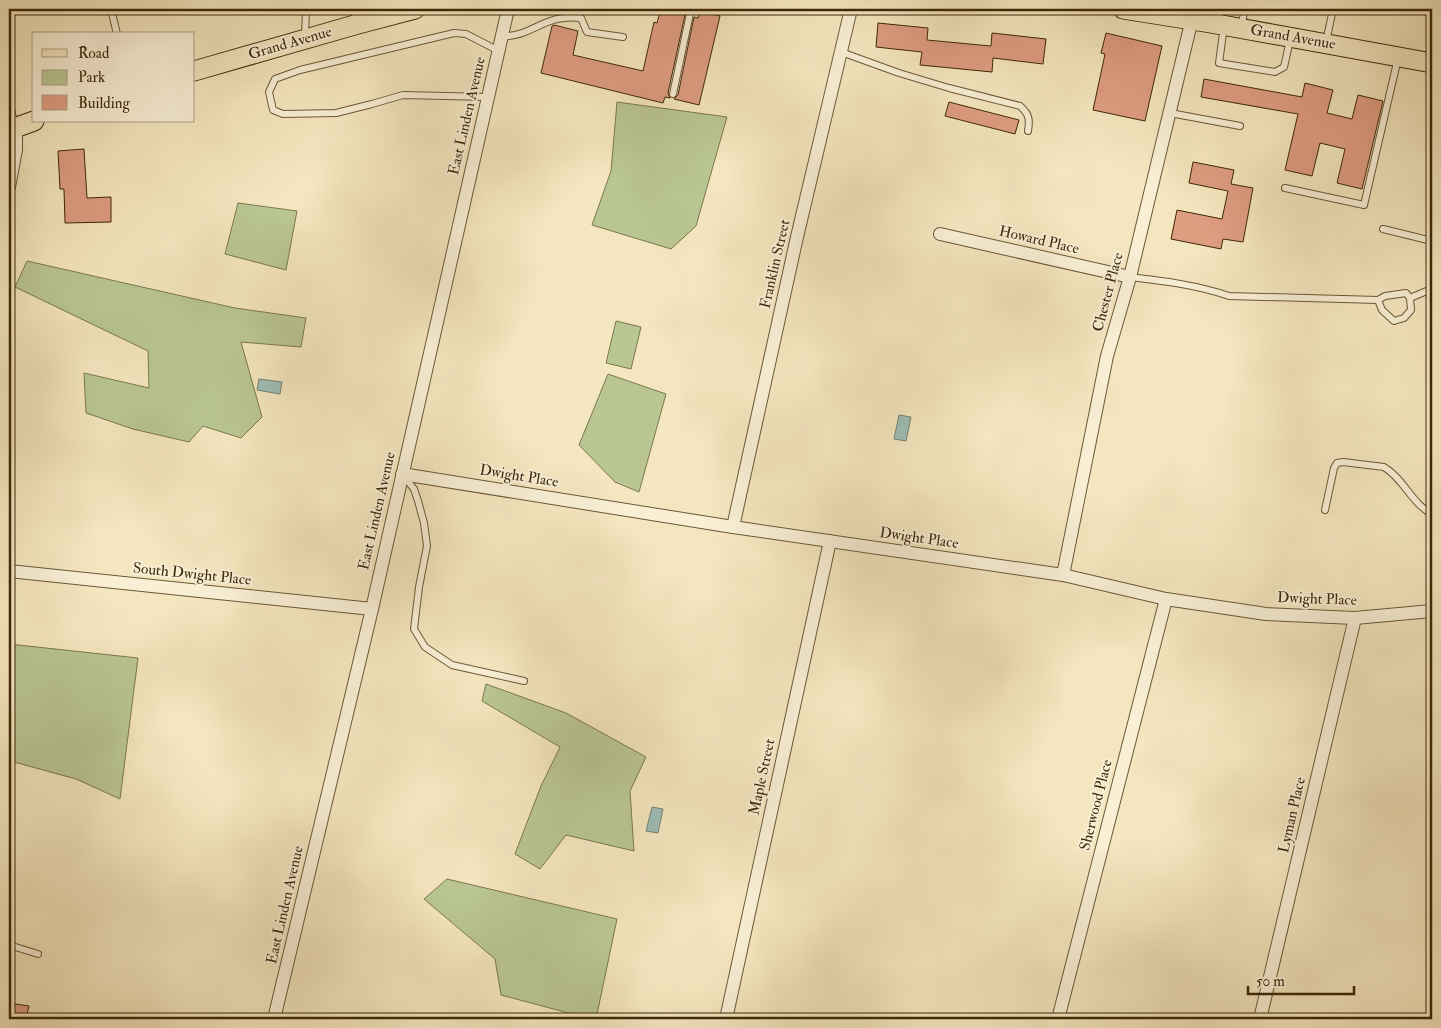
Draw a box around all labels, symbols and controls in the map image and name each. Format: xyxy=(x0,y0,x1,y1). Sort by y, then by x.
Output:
street label: Grand Avenue xyxy=(1249,20,1337,54)
street label: Grand Avenue xyxy=(246,22,334,64)
legend xyxy=(32,32,195,122)
text: Road xyxy=(78,44,110,63)
street label: East Linden Avenue xyxy=(444,55,490,177)
text: Park xyxy=(78,68,105,87)
text: Building xyxy=(78,94,130,113)
street label: Franklin Street xyxy=(756,218,794,310)
street label: Howard Place xyxy=(997,222,1081,258)
street label: Chester Place xyxy=(1088,250,1128,334)
street label: East Linden Avenue xyxy=(354,450,400,572)
street label: Dwight Place xyxy=(478,460,560,492)
street label: Dwight Place xyxy=(878,523,960,553)
street label: South Dwight Place xyxy=(132,558,252,590)
street label: Dwight Place xyxy=(1277,588,1357,610)
street label: Maple Street xyxy=(745,737,780,817)
street label: Sherwood Place xyxy=(1075,757,1117,853)
street label: Lyman Place xyxy=(1274,775,1310,855)
street label: East Linden Avenue xyxy=(262,844,308,966)
scale bar xyxy=(1248,963,1355,995)
text: 50 m xyxy=(1256,972,1285,991)

